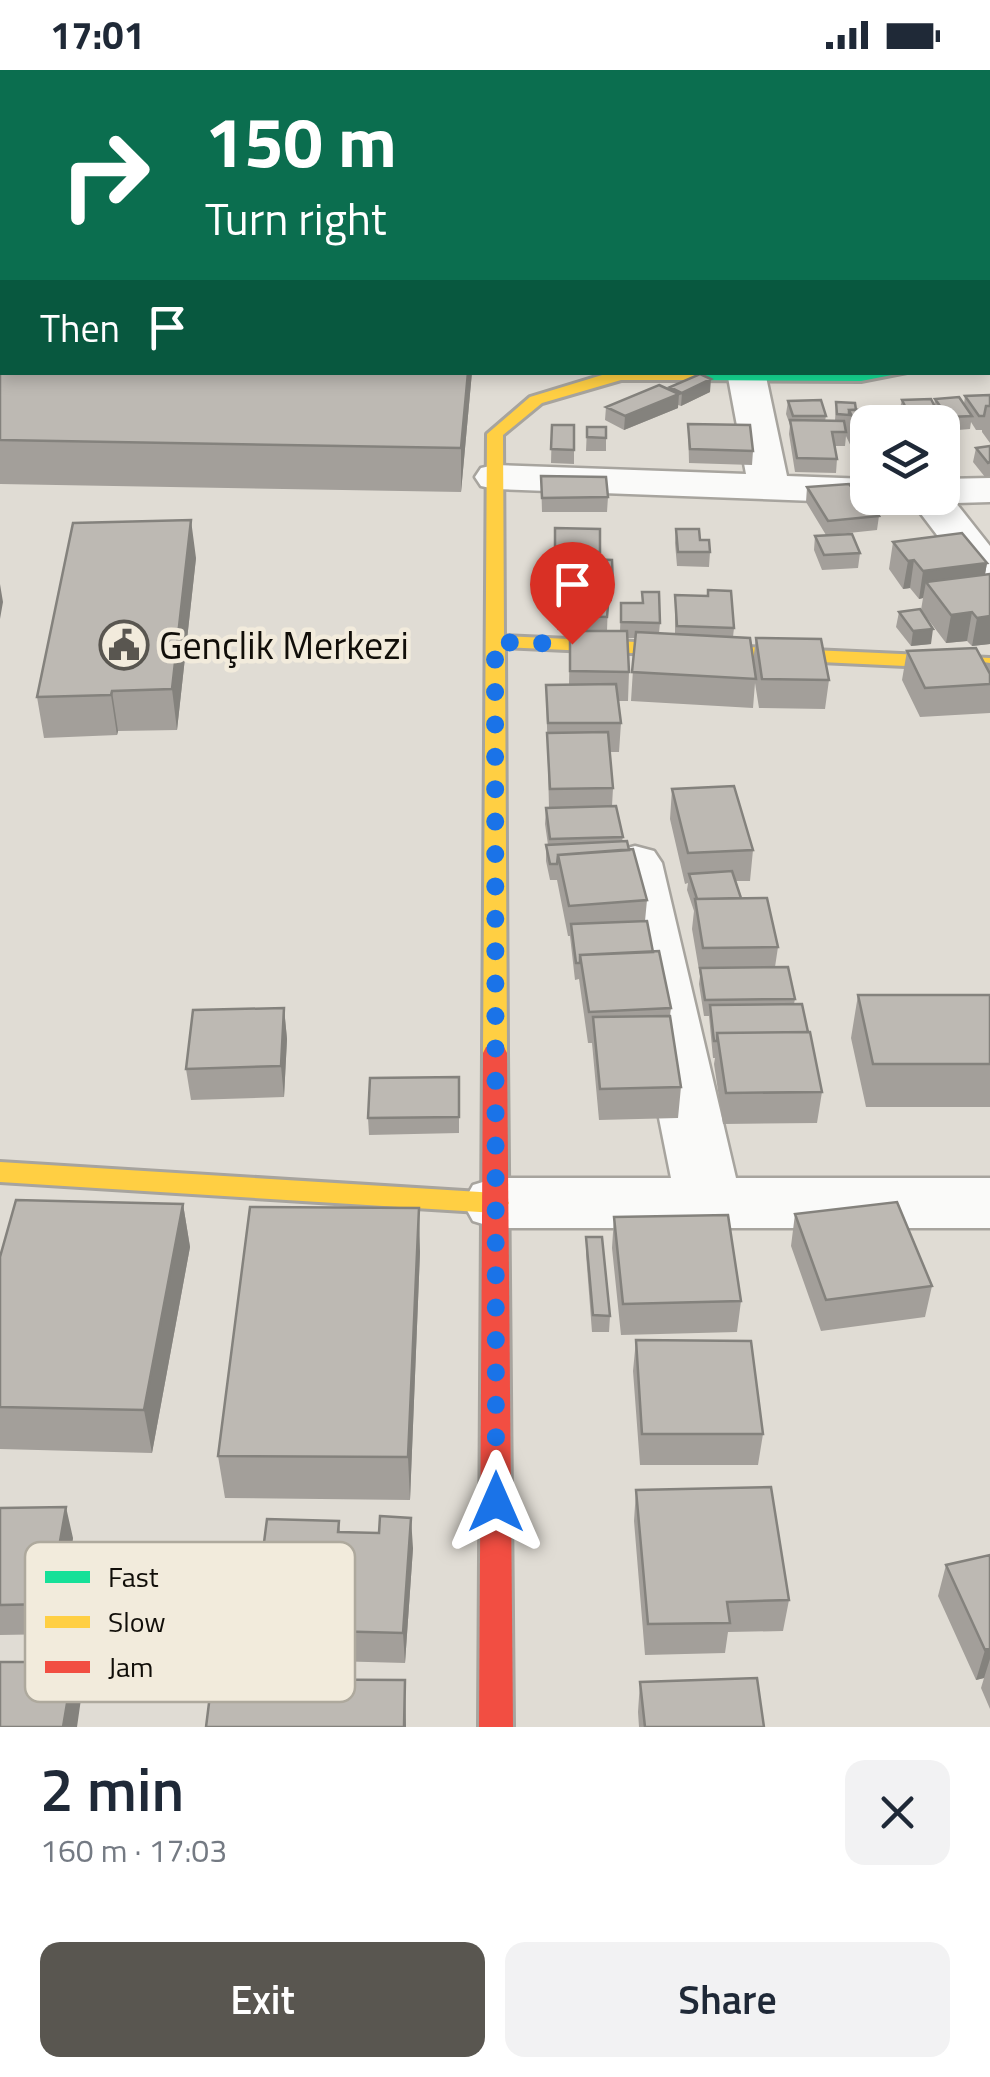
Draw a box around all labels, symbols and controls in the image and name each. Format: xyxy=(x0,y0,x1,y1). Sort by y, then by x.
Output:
text: 17:01 xyxy=(50,6,145,64)
text: 150 m xyxy=(205,88,397,194)
icon: right xyxy=(40,110,170,240)
text: Turn right xyxy=(205,184,387,252)
text: Then xyxy=(40,299,120,357)
icon: arrive xyxy=(140,300,195,355)
map controls xyxy=(850,405,960,515)
button: layers xyxy=(850,405,960,515)
pin xyxy=(530,542,615,645)
icon: arrive xyxy=(545,557,600,612)
place label: Gençlik Merkezi xyxy=(159,616,409,674)
public building icon: Gençlik Merkezi xyxy=(98,619,150,671)
position arrow xyxy=(444,1450,548,1554)
legend xyxy=(25,1542,355,1702)
text: Fast xyxy=(108,1555,159,1598)
text: Slow xyxy=(108,1600,166,1643)
text: Jam xyxy=(108,1645,154,1688)
text: 2 min xyxy=(40,1743,184,1834)
button: close xyxy=(845,1760,950,1865)
text: 160 m · 17:03 xyxy=(40,1826,227,1874)
button: Exit xyxy=(40,1942,485,2057)
button: Share xyxy=(505,1942,950,2057)

